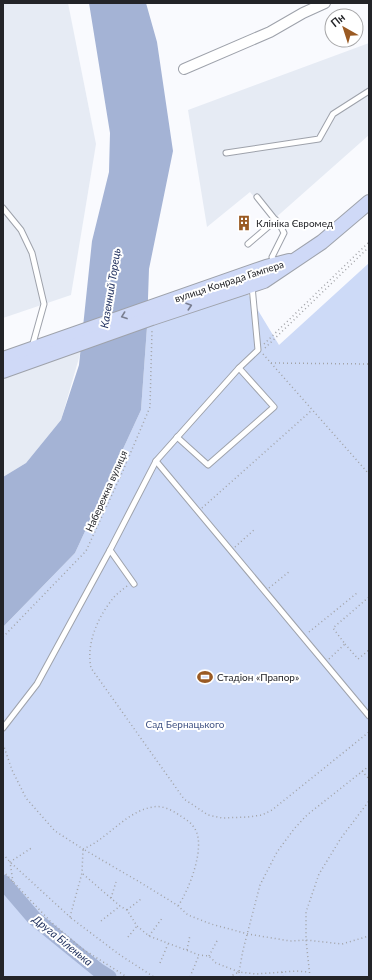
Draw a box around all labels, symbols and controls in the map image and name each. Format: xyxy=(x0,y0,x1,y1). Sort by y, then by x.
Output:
north arrow xyxy=(324,8,364,48)
text: Пн xyxy=(328,10,347,29)
building icon: Клініка Євромед xyxy=(235,214,253,232)
place label: Клініка Євромед xyxy=(256,217,333,229)
water label: Казенний Торець xyxy=(97,247,123,329)
street label: вулиця Конрада Гампера xyxy=(173,258,285,304)
one-way arrow xyxy=(186,302,193,311)
one-way arrow xyxy=(121,312,128,320)
street label: Набережна вулиця xyxy=(83,448,129,533)
sports icon: Стадіон «Прапор» xyxy=(196,668,214,686)
place label: Стадіон «Прапор» xyxy=(217,671,299,683)
park label: Сад Бернацького xyxy=(145,718,225,730)
water label: Друга Біленька xyxy=(30,911,96,968)

